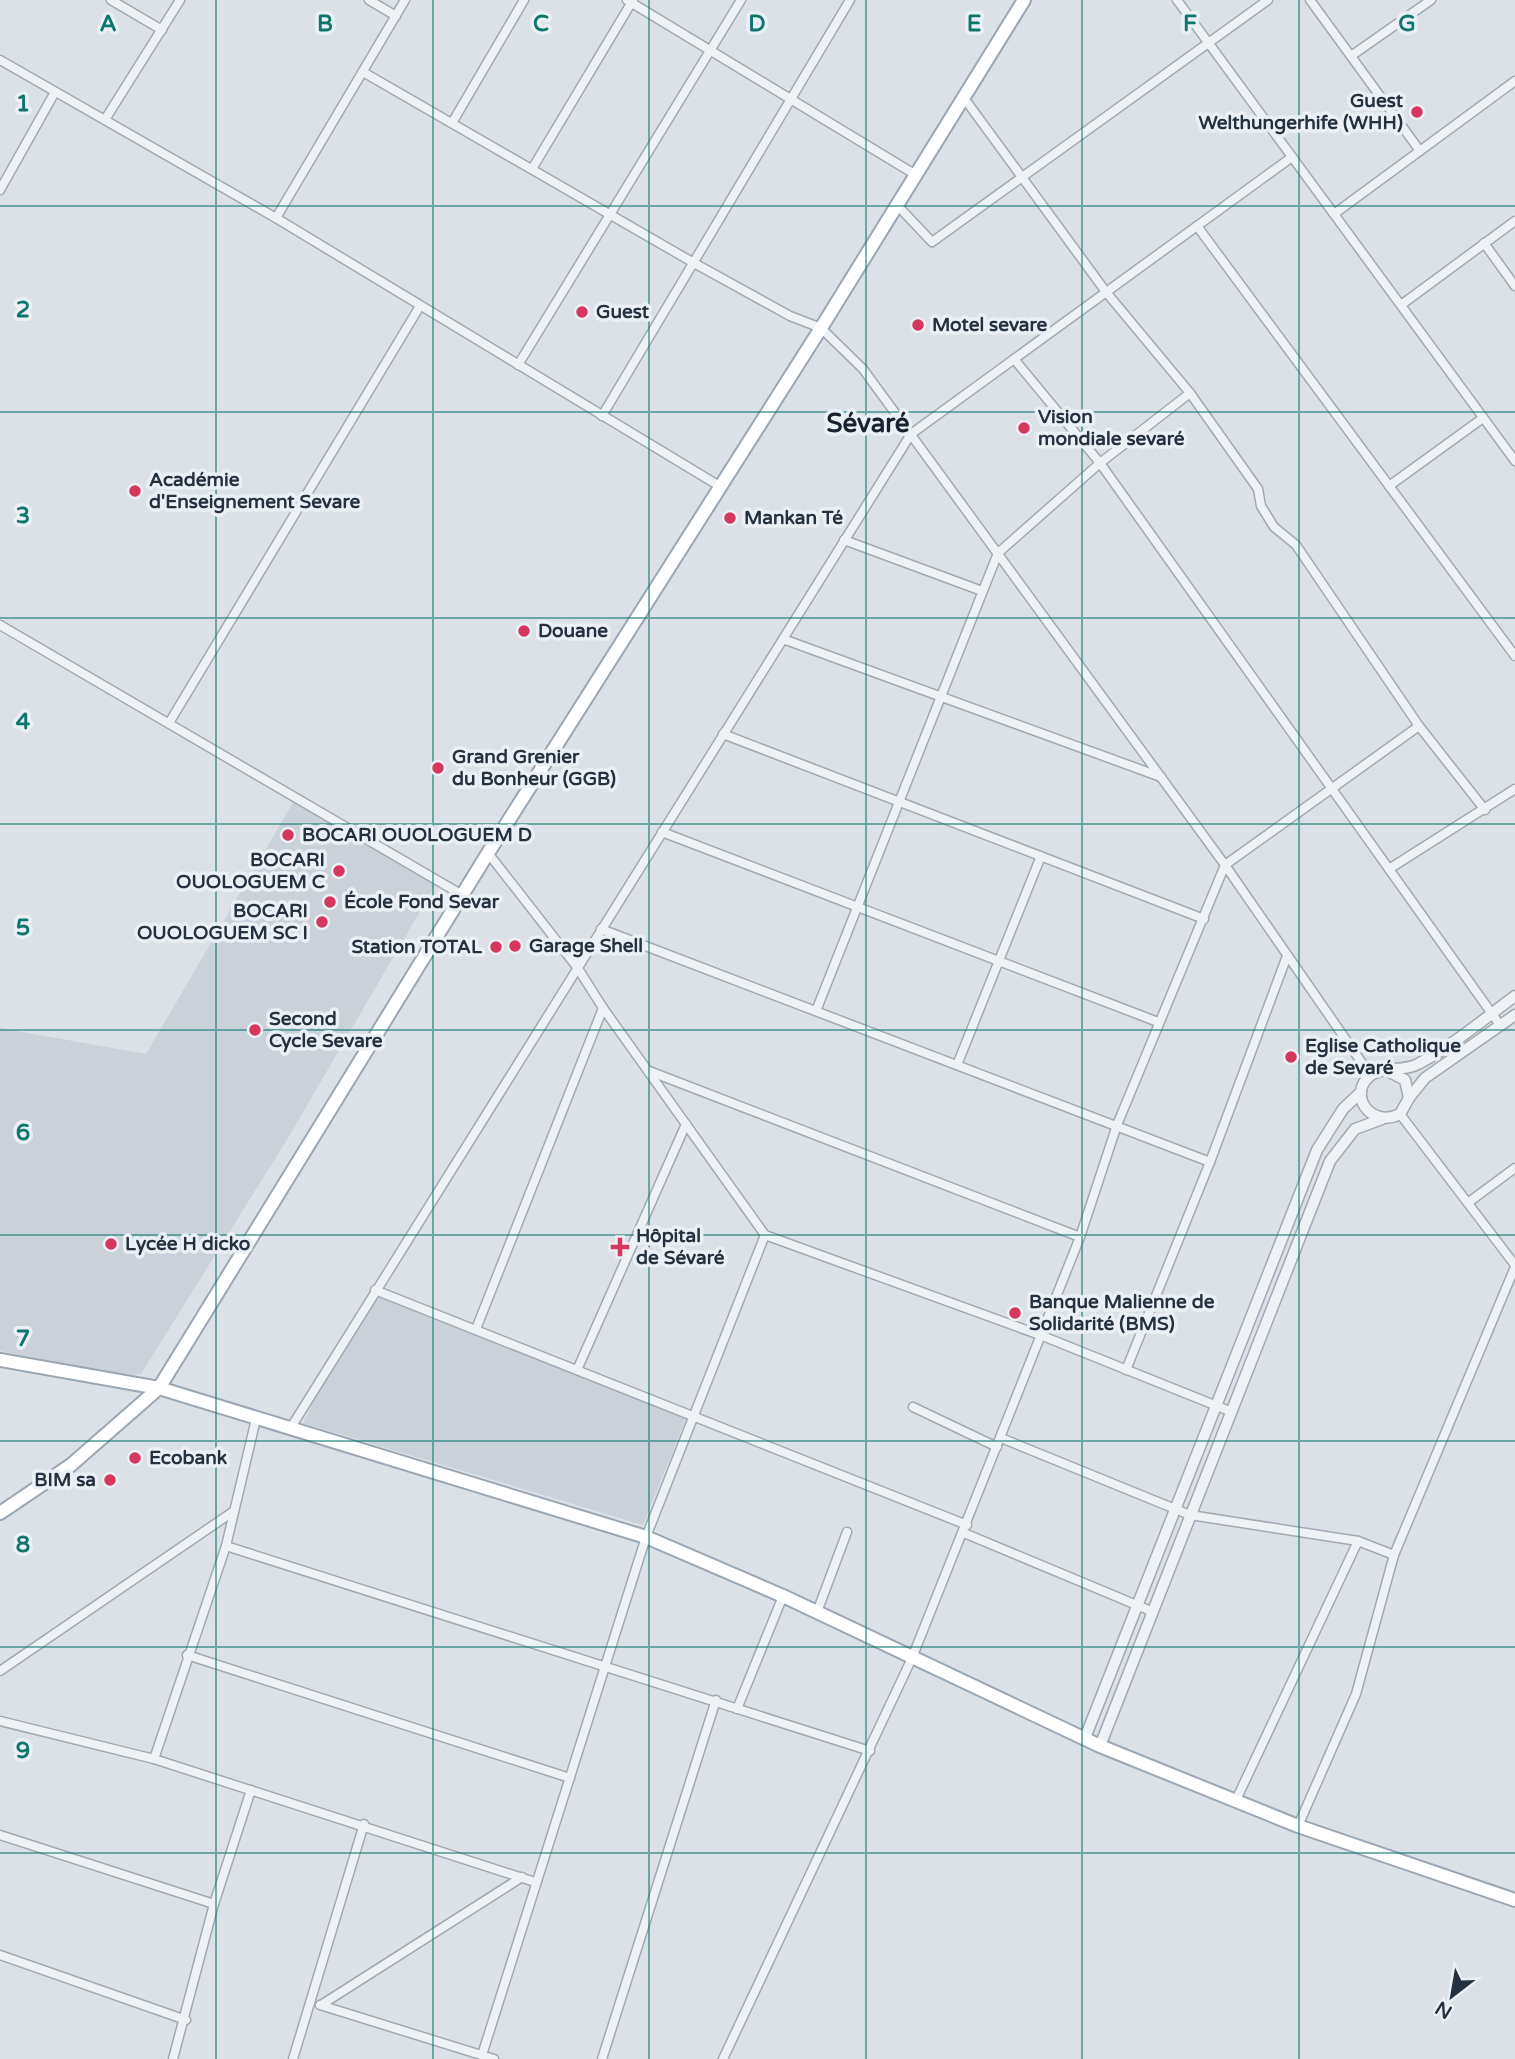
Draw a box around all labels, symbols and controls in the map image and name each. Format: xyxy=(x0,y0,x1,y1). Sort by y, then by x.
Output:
text: A xyxy=(99,10,117,38)
text: B xyxy=(317,10,333,38)
text: C xyxy=(533,10,549,38)
text: D xyxy=(748,10,766,38)
text: E xyxy=(967,10,981,38)
text: F xyxy=(1183,10,1197,38)
text: G xyxy=(1398,10,1416,38)
text: 1 xyxy=(16,90,30,118)
place label: Guest Welthungerhife (WHH) xyxy=(1198,90,1404,135)
marker: Guest Welthungerhife (WHH) xyxy=(1409,104,1425,120)
text: 2 xyxy=(16,296,30,324)
place label: Guest xyxy=(596,301,650,323)
marker: Guest xyxy=(574,304,590,320)
place label: Motel sevare xyxy=(932,314,1048,336)
marker: Motel sevare xyxy=(910,317,926,333)
place label: Vision mondiale sevaré xyxy=(1038,406,1185,450)
district label: Sévaré xyxy=(826,408,910,439)
marker: Vision mondiale sevaré xyxy=(1016,420,1032,436)
place label: Académie d'Enseignement Sevare xyxy=(149,469,360,514)
marker: Académie d'Enseignement Sevare xyxy=(127,483,143,499)
text: 3 xyxy=(16,502,30,530)
place label: Mankan Té xyxy=(744,507,843,529)
marker: Mankan Té xyxy=(722,510,738,526)
place label: Douane xyxy=(538,620,608,642)
marker: Douane xyxy=(516,623,532,639)
text: 4 xyxy=(16,708,31,736)
place label: Grand Grenier du Bonheur (GGB) xyxy=(452,746,616,790)
marker: Grand Grenier du Bonheur (GGB) xyxy=(430,760,446,776)
place label: BOCARI OUOLOGUEM D xyxy=(302,824,532,846)
marker: BOCARI OUOLOGUEM D xyxy=(280,827,296,843)
place label: BOCARI OUOLOGUEM C xyxy=(176,849,325,893)
marker: BOCARI OUOLOGUEM C xyxy=(331,863,347,879)
place label: École Fond Sevar xyxy=(344,890,500,913)
marker: École Fond Sevar xyxy=(322,894,338,910)
place label: BOCARI OUOLOGUEM SC I xyxy=(137,900,308,944)
text: 5 xyxy=(16,914,30,942)
marker: BOCARI OUOLOGUEM SC I xyxy=(314,914,330,930)
place label: Garage Shell xyxy=(529,935,643,958)
place label: Station TOTAL xyxy=(351,936,483,958)
marker: Garage Shell xyxy=(507,938,523,954)
marker: Station TOTAL xyxy=(488,939,504,955)
place label: Second Cycle Sevare xyxy=(269,1008,383,1053)
marker: Second Cycle Sevare xyxy=(247,1022,263,1038)
place label: Eglise Catholique de Sevaré xyxy=(1305,1035,1461,1079)
marker: Eglise Catholique de Sevaré xyxy=(1283,1049,1299,1065)
text: 6 xyxy=(16,1119,30,1147)
place label: Hôpital de Sévaré xyxy=(636,1225,725,1269)
place label: Lycée H dicko xyxy=(125,1233,250,1256)
marker: Lycée H dicko xyxy=(103,1236,119,1252)
marker: Hôpital de Sévaré xyxy=(610,1237,630,1257)
place label: Banque Malienne de Solidarité (BMS) xyxy=(1029,1291,1215,1335)
marker: Banque Malienne de Solidarité (BMS) xyxy=(1007,1305,1023,1321)
text: 7 xyxy=(16,1325,30,1353)
place label: Ecobank xyxy=(149,1447,228,1469)
marker: Ecobank xyxy=(127,1450,143,1466)
place label: BIM sa xyxy=(34,1469,96,1491)
marker: BIM sa xyxy=(102,1472,118,1488)
text: 8 xyxy=(16,1531,30,1559)
text: 9 xyxy=(16,1737,30,1765)
north arrow xyxy=(1417,1961,1487,2031)
text: N xyxy=(1432,1996,1456,2023)

